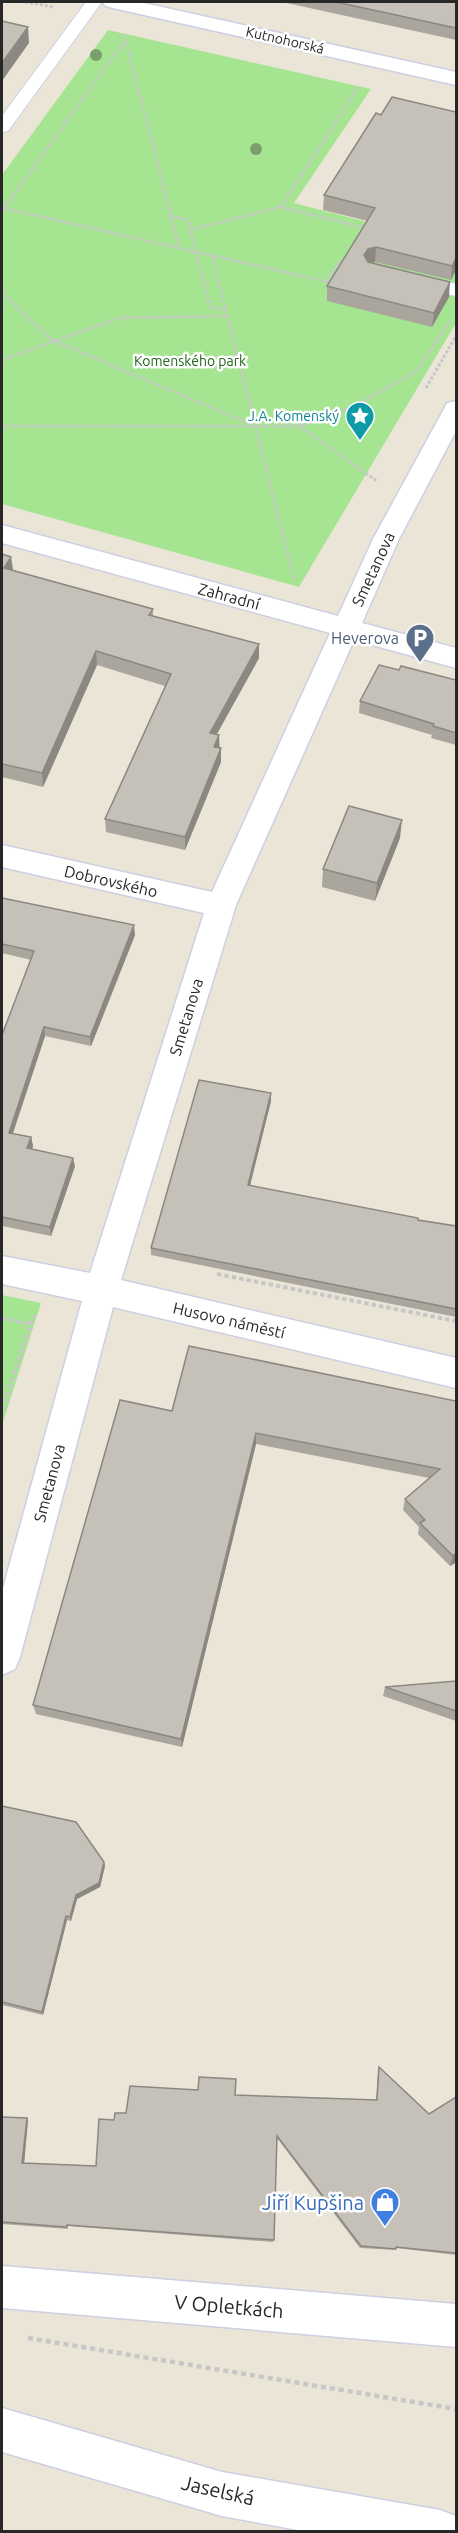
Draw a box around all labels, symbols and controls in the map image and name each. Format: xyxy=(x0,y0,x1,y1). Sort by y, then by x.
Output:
street label: Kutnohorská xyxy=(244,23,326,57)
park label: Komenského park xyxy=(134,353,246,369)
place icon: J.A. Komenský xyxy=(344,400,376,442)
place label: J.A. Komenský xyxy=(248,408,339,424)
street label: Smetanova xyxy=(348,529,398,609)
street label: Zahradní xyxy=(196,579,263,613)
parking icon: Heverova xyxy=(404,622,436,664)
place label: Heverova xyxy=(331,629,399,647)
street label: Dobrovského xyxy=(63,862,159,900)
street label: Smetanova xyxy=(166,976,206,1058)
street label: Husovo náměstí xyxy=(171,1298,288,1342)
street label: Smetanova xyxy=(30,1442,68,1524)
shop icon: Jiří Kupšina xyxy=(369,2186,401,2228)
place label: Jiří Kupšina xyxy=(262,2191,364,2214)
street label: V Opletkách xyxy=(173,2290,285,2322)
street label: Jaselská xyxy=(179,2470,257,2510)

